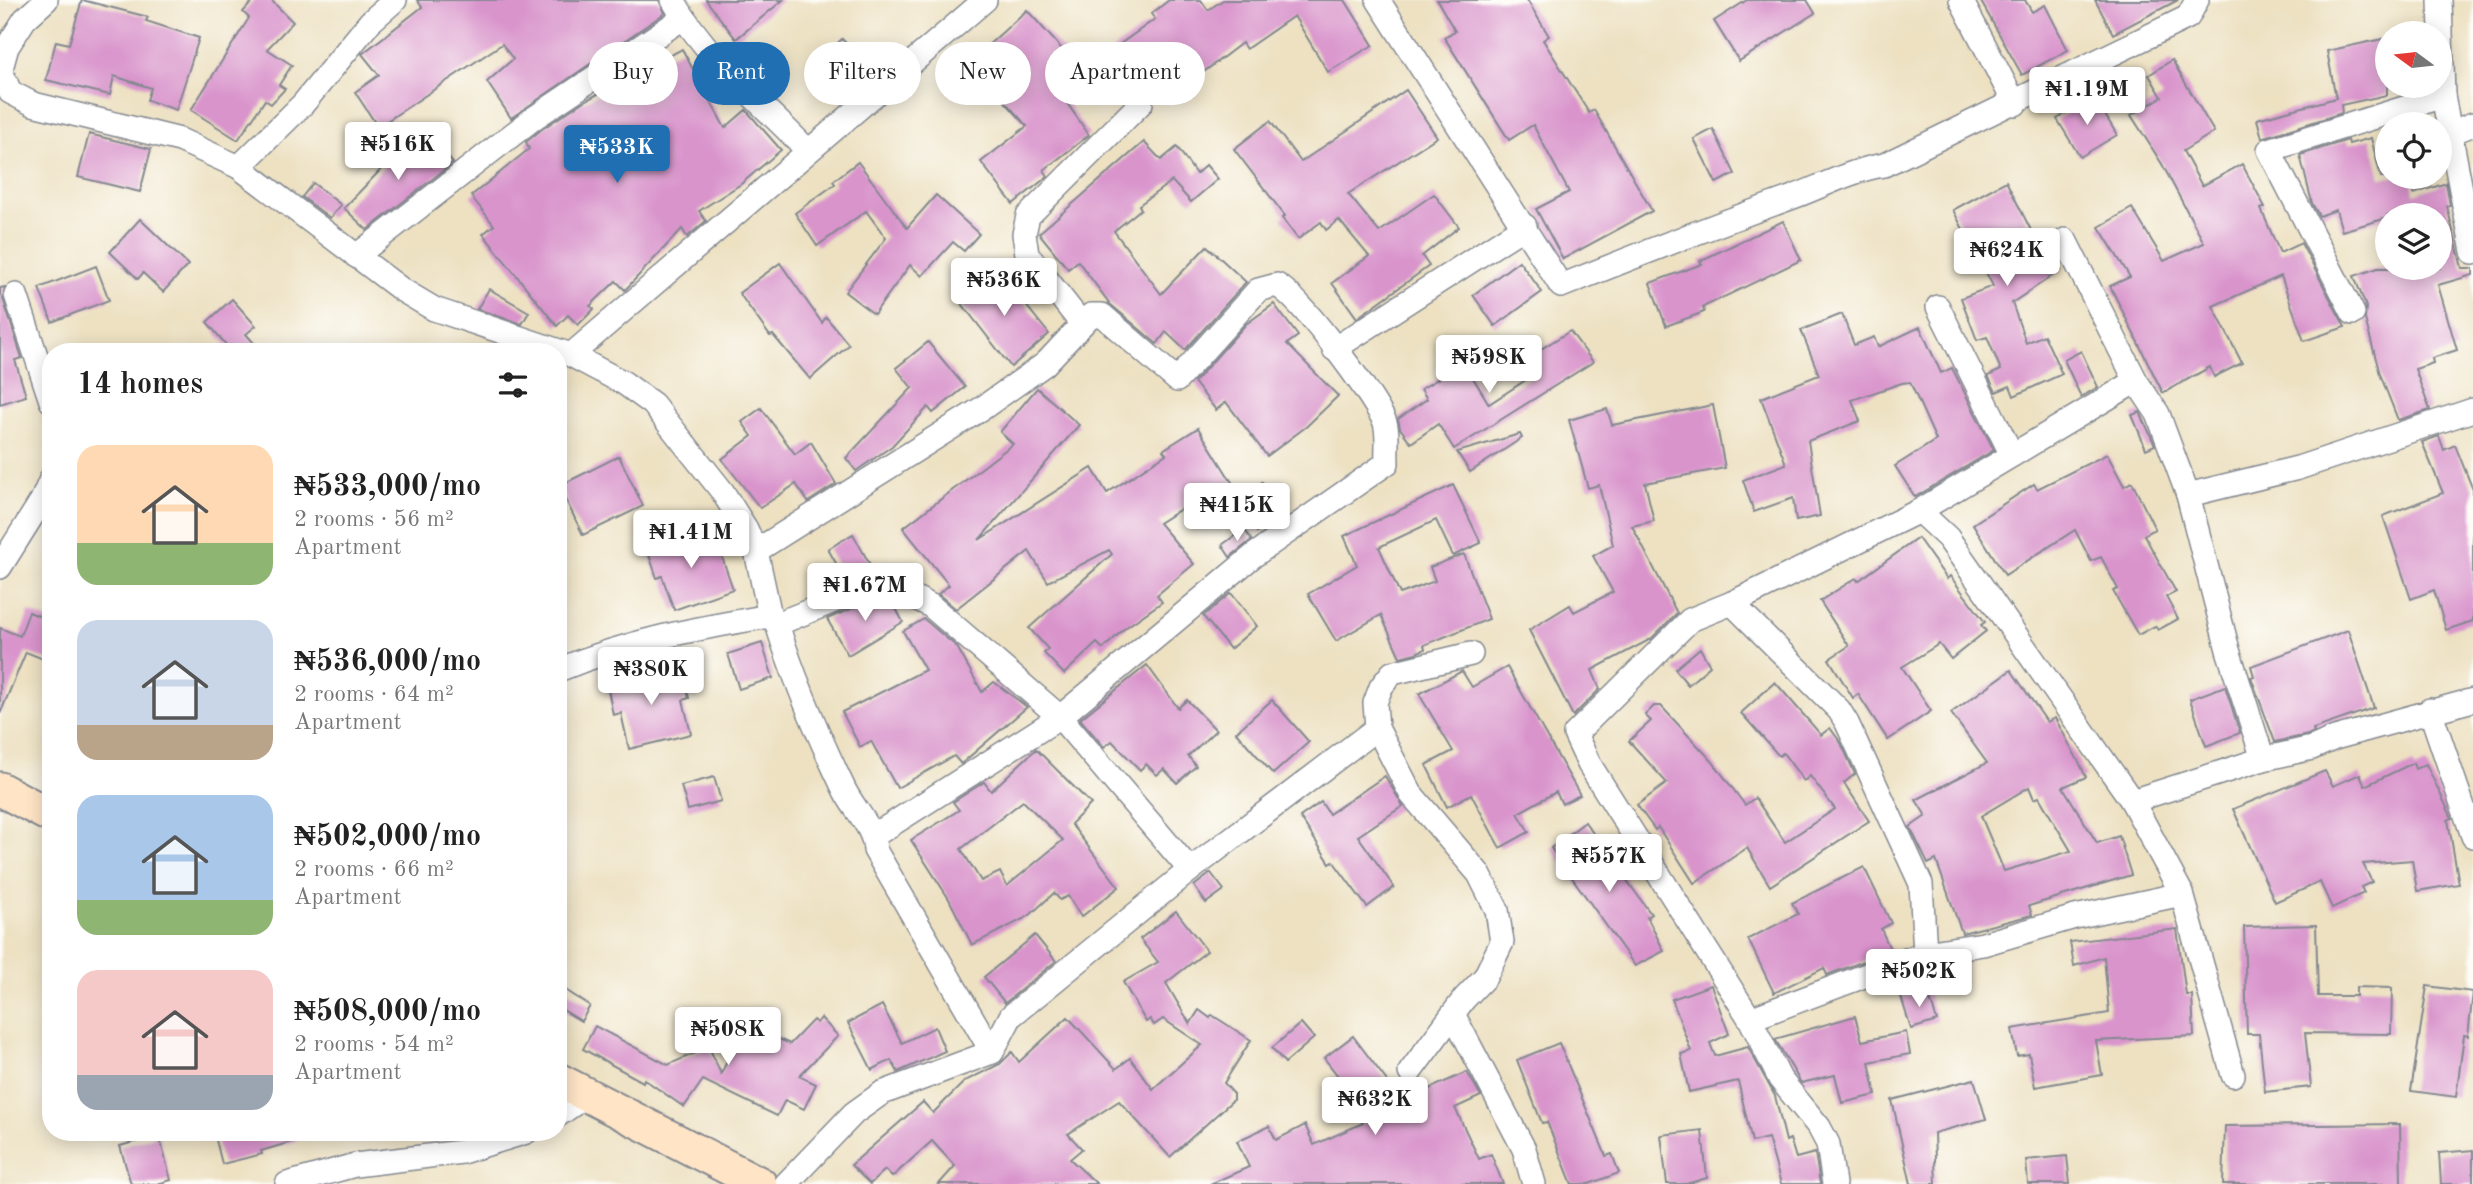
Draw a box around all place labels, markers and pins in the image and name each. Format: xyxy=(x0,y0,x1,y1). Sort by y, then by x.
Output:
pin: ₦1.19M xyxy=(2030,68,2144,127)
pin: ₦516K xyxy=(349,122,447,182)
pin: ₦533K xyxy=(568,125,666,185)
pin: ₦624K xyxy=(1958,229,2056,288)
pin: ₦536K xyxy=(955,258,1053,318)
pin: ₦598K xyxy=(1440,336,1538,395)
pin: ₦415K xyxy=(1188,484,1286,543)
pin: ₦1.41M xyxy=(634,510,748,570)
pin: ₦1.67M xyxy=(808,564,922,623)
pin: ₦380K xyxy=(602,648,700,707)
pin: ₦557K xyxy=(1560,834,1658,894)
pin: ₦502K xyxy=(1870,950,1968,1009)
pin: ₦508K xyxy=(679,1007,777,1067)
pin: ₦632K xyxy=(1326,1078,1424,1137)

